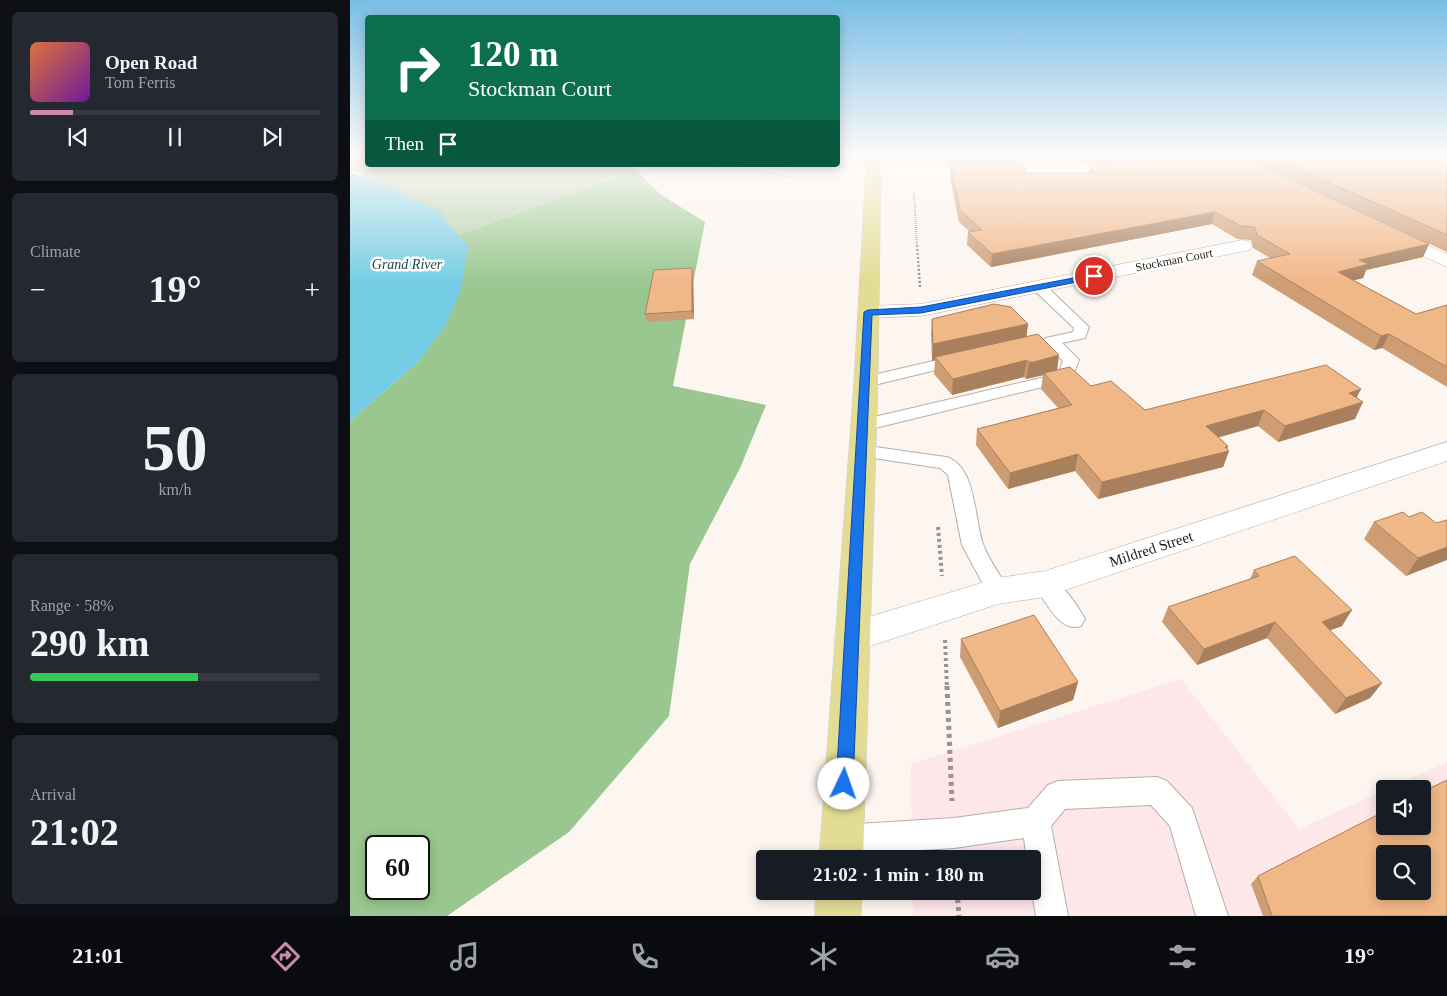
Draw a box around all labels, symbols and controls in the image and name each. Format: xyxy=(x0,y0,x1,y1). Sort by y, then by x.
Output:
icon: right xyxy=(385,35,450,100)
text: 120 m xyxy=(468,35,558,74)
text: Open Road xyxy=(105,52,197,73)
text: Tom Ferris xyxy=(105,74,175,91)
text: Stockman Court xyxy=(468,76,612,101)
icon: previous xyxy=(64,123,92,151)
icon: pause xyxy=(161,123,189,151)
icon: next xyxy=(258,123,286,151)
icon: arrive xyxy=(434,130,462,158)
text: Then xyxy=(385,133,424,154)
text: Climate xyxy=(30,243,81,260)
street label: Stockman Court xyxy=(1134,246,1214,274)
pin xyxy=(1073,255,1115,297)
water label: Grand River xyxy=(372,257,443,272)
icon: arrive xyxy=(1080,262,1108,290)
text: 19° xyxy=(148,268,202,310)
text: − xyxy=(30,274,46,305)
text: + xyxy=(304,274,320,305)
text: 50 xyxy=(143,412,208,484)
text: km/h xyxy=(159,481,191,498)
street label: Mildred Street xyxy=(1107,528,1196,570)
text: Range · 58% xyxy=(30,597,114,614)
text: 290 km xyxy=(30,622,149,664)
position arrow xyxy=(817,757,869,809)
map controls xyxy=(1376,780,1431,900)
button: sound xyxy=(1376,780,1431,835)
text: Arrival xyxy=(30,786,76,803)
text: 21:02 xyxy=(30,811,119,853)
speed limit sign: 60 xyxy=(365,835,430,900)
button: search xyxy=(1376,845,1431,900)
text: 21:02 · 1 min · 180 m xyxy=(813,864,984,885)
icon: directions xyxy=(268,939,303,974)
icon: music xyxy=(447,939,482,974)
icon: phone xyxy=(627,939,662,974)
icon: climate xyxy=(806,939,841,974)
icon: car xyxy=(985,939,1020,974)
icon: filters xyxy=(1165,939,1200,974)
text: 21:01 xyxy=(72,943,124,968)
text: 19° xyxy=(1344,943,1375,968)

